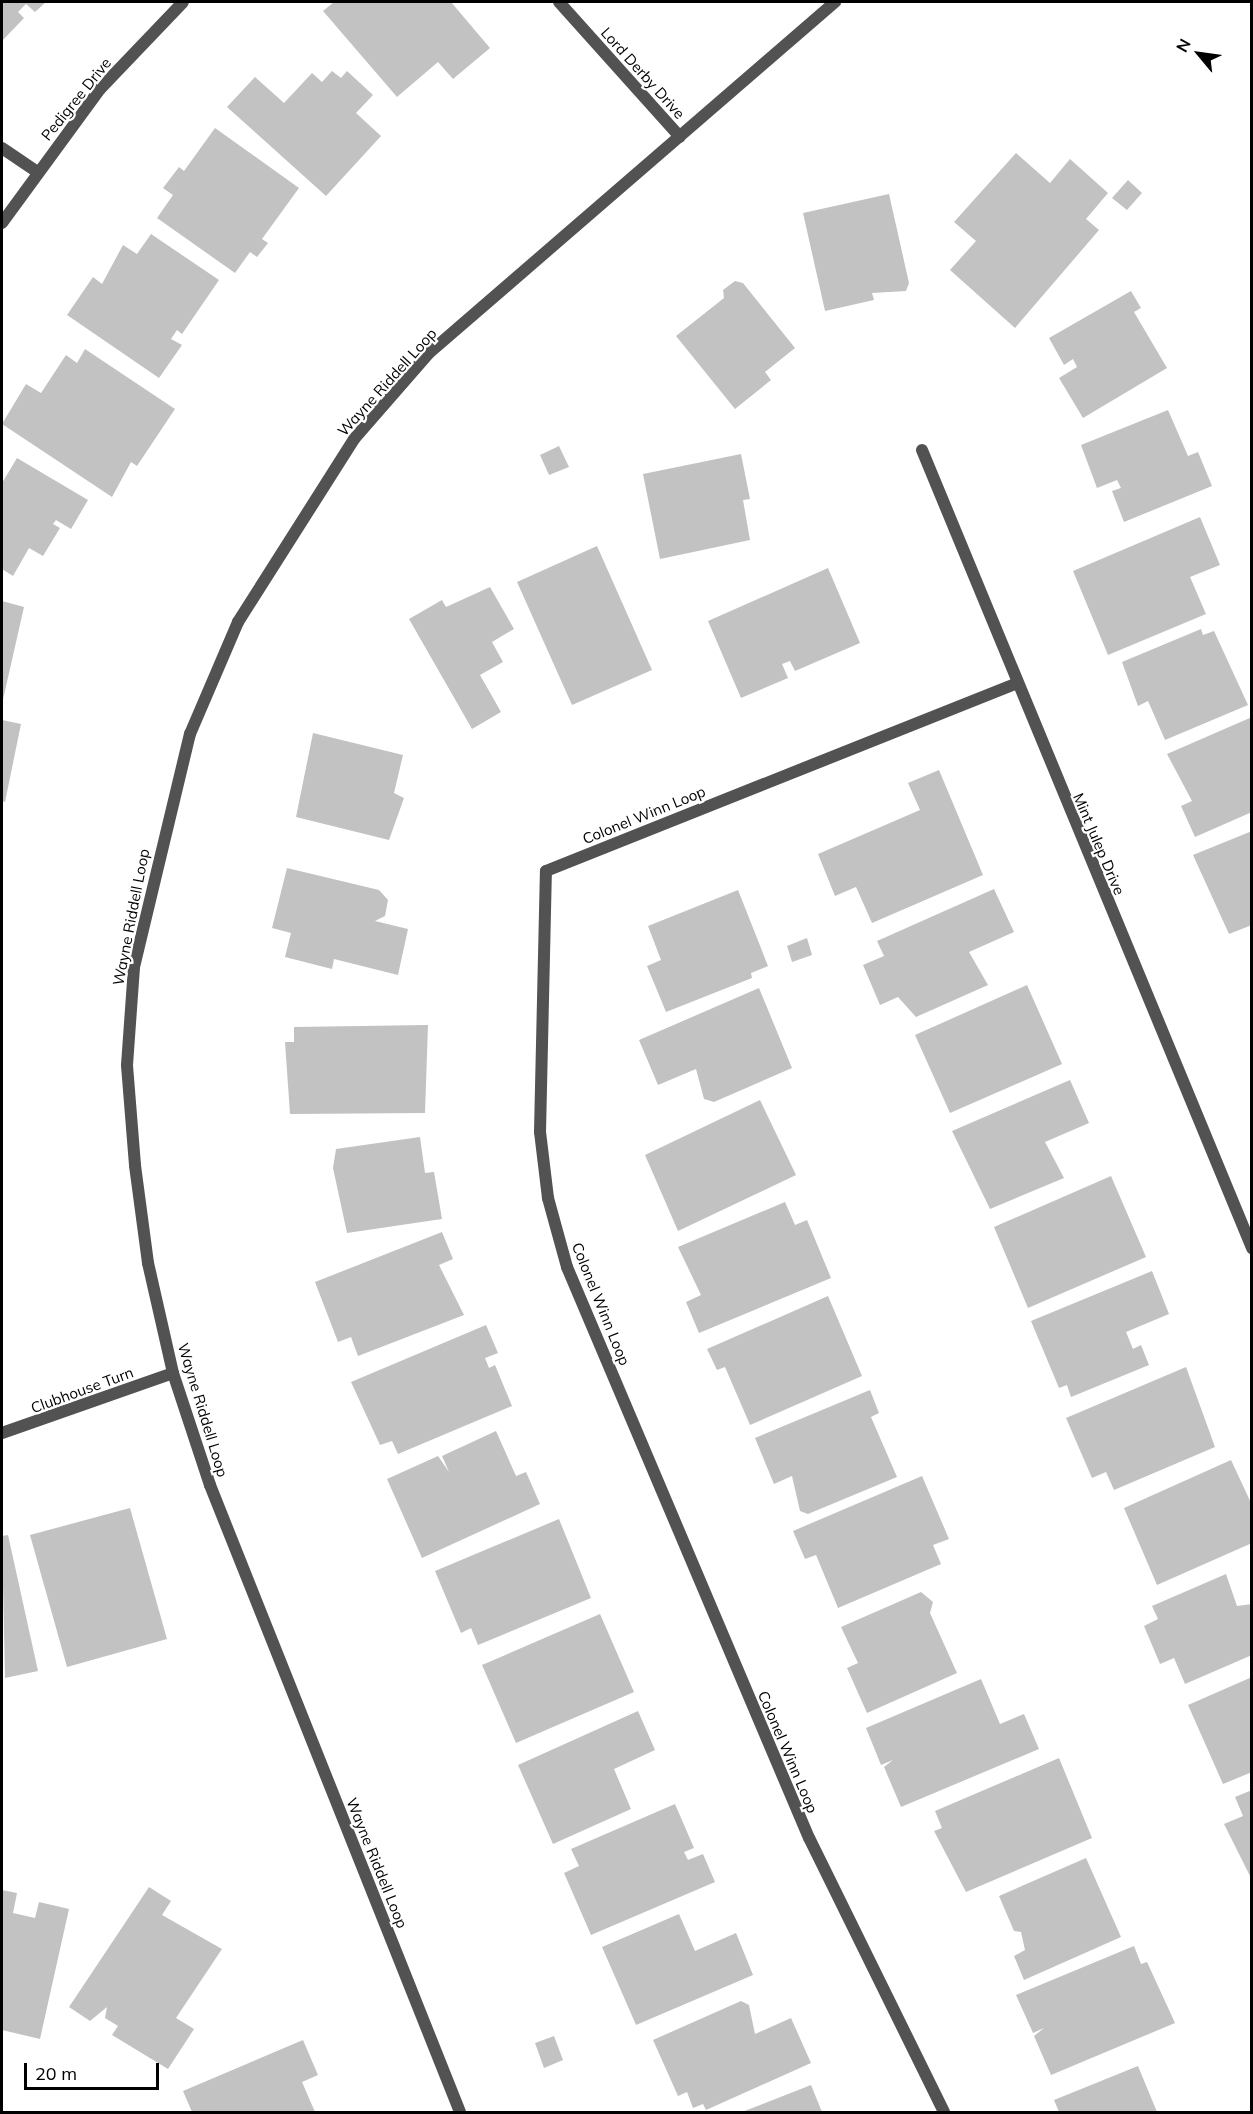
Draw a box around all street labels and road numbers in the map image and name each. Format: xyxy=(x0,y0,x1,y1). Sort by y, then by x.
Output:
street label: Lord Derby Drive xyxy=(597,24,689,122)
street label: Pedigree Drive xyxy=(37,54,115,144)
street label: Wayne Riddell Loop xyxy=(334,324,440,440)
street label: Colonel Winn Loop xyxy=(580,782,708,848)
street label: Mint Julep Drive xyxy=(1069,790,1129,898)
street label: Wayne Riddell Loop xyxy=(109,847,153,987)
street label: Colonel Winn Loop xyxy=(568,1240,634,1368)
street label: Wayne Riddell Loop xyxy=(174,1341,232,1479)
street label: Clubhouse Turn xyxy=(28,1363,136,1417)
street label: Colonel Winn Loop xyxy=(754,1688,822,1816)
street label: Wayne Riddell Loop xyxy=(343,1795,411,1931)

